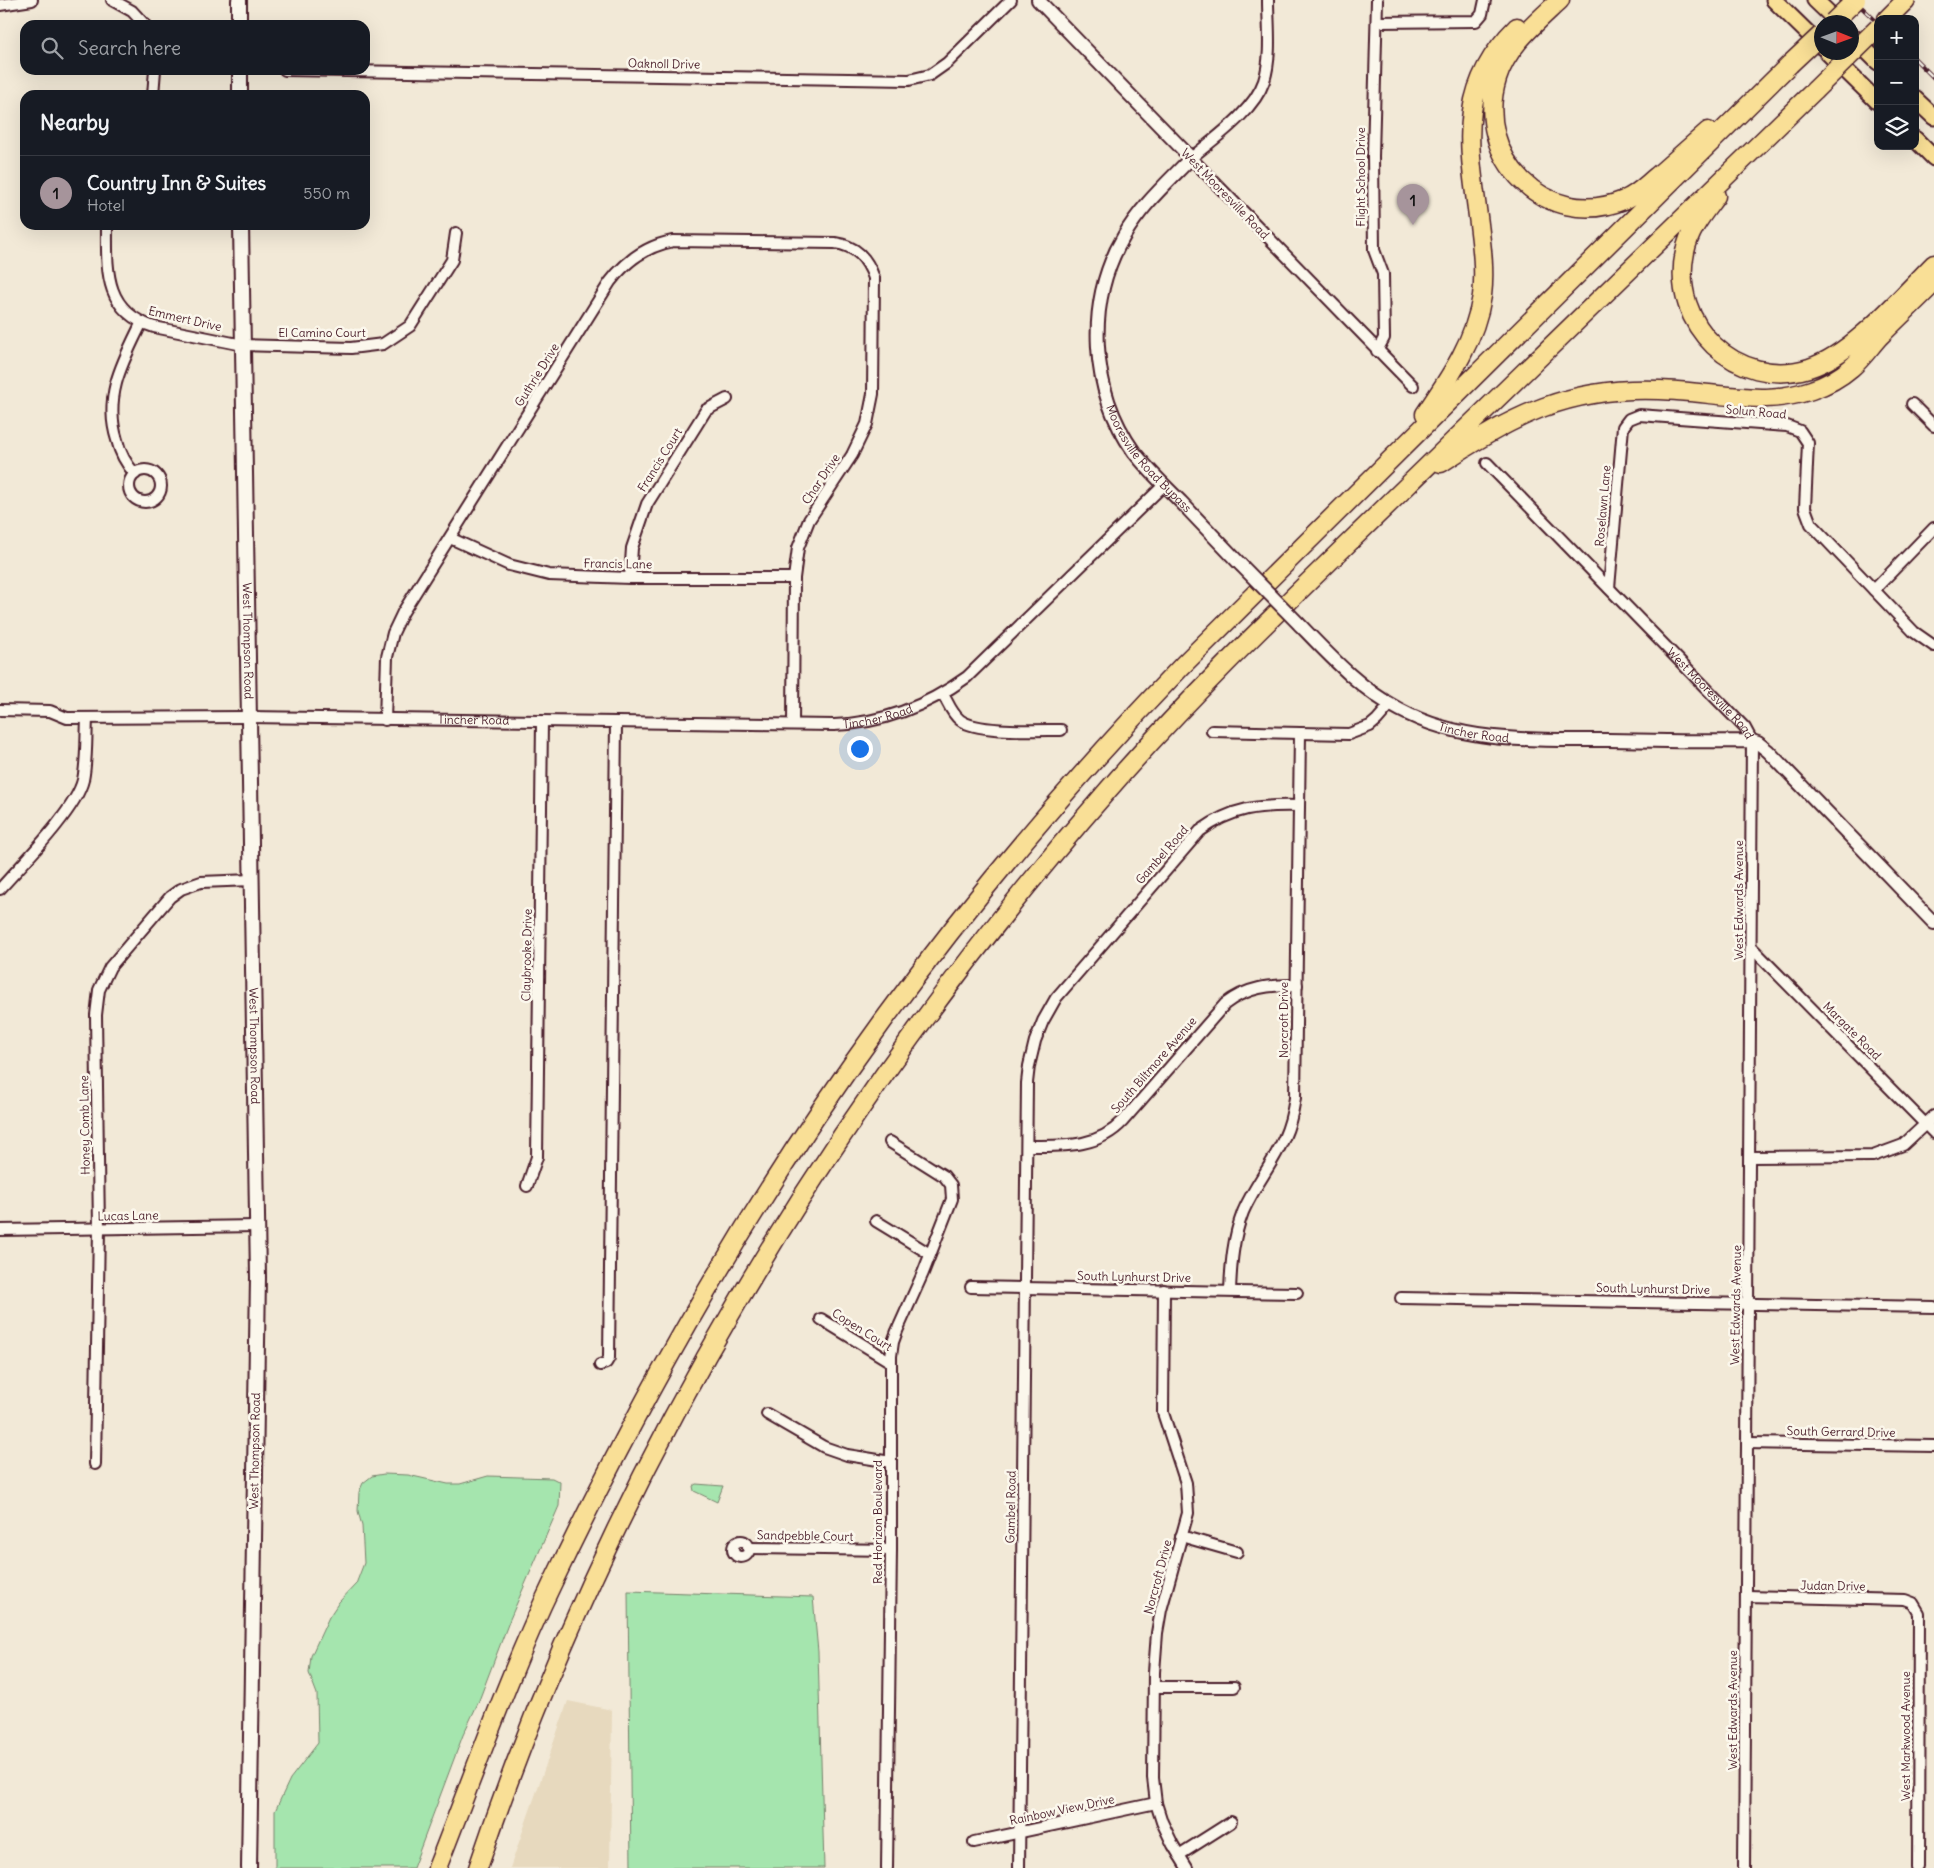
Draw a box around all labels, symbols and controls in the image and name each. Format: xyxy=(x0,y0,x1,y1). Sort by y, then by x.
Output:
north arrow xyxy=(1814,15,1859,60)
map controls xyxy=(1874,15,1919,150)
button: + xyxy=(1874,15,1919,60)
search box xyxy=(20,20,370,75)
icon: search xyxy=(38,34,66,62)
text: Search here xyxy=(78,36,181,60)
street label: Oaknoll Drive xyxy=(628,55,700,72)
button: − xyxy=(1874,60,1919,105)
button: layers xyxy=(1874,105,1919,150)
text: Nearby xyxy=(40,109,110,136)
street label: Flight School Drive xyxy=(1353,127,1368,227)
street label: West Mooresville Road xyxy=(1178,145,1273,242)
text: Country Inn & Suites xyxy=(87,171,266,195)
text: 1 xyxy=(53,183,59,203)
text: 550 m xyxy=(303,183,350,203)
pin: 1 xyxy=(1397,184,1429,225)
text: Hotel xyxy=(87,195,125,215)
street label: Emmert Drive xyxy=(147,303,223,334)
street label: El Camino Court xyxy=(278,325,366,340)
street label: Guthrie Drive xyxy=(511,340,562,409)
street label: Solun Road xyxy=(1725,401,1787,422)
street label: Mooresville Road Bypass xyxy=(1103,402,1195,515)
street label: Francis Court xyxy=(634,425,685,494)
street label: Char Drive xyxy=(798,451,843,507)
street label: Roselawn Lane xyxy=(1591,465,1614,547)
street label: Francis Lane xyxy=(584,555,652,572)
street label: West Thompson Road xyxy=(240,582,257,699)
street label: West Mooresville Road xyxy=(1664,644,1757,741)
street label: Tincher Road xyxy=(842,701,915,731)
street label: Tincher Road xyxy=(438,712,509,728)
street label: Tincher Road xyxy=(1437,718,1510,745)
your location xyxy=(847,736,873,762)
street label: Gambel Road xyxy=(1132,822,1191,887)
street label: West Edwards Avenue xyxy=(1731,840,1746,960)
street label: Claybrooke Drive xyxy=(518,908,535,1002)
street label: Norcroft Drive xyxy=(1276,982,1291,1058)
street label: West Thompson Road xyxy=(246,987,263,1104)
street label: Margate Road xyxy=(1820,998,1885,1063)
street label: South Biltmore Avenue xyxy=(1108,1013,1200,1116)
street label: Honey Comb Lane xyxy=(76,1075,93,1175)
street label: Lucas Lane xyxy=(97,1207,159,1224)
street label: West Edwards Avenue xyxy=(1727,1245,1744,1365)
street label: South Lynhurst Drive xyxy=(1077,1268,1191,1285)
street label: South Lynhurst Drive xyxy=(1596,1280,1710,1297)
street label: Copen Court xyxy=(829,1305,895,1354)
street label: West Thompson Road xyxy=(246,1392,263,1509)
street label: South Gerrard Drive xyxy=(1786,1423,1896,1440)
street label: Red Horizon Boulevard xyxy=(870,1460,885,1584)
street label: Gambel Road xyxy=(1002,1470,1019,1544)
street label: Sandpebble Court xyxy=(757,1527,853,1544)
street label: Norcroft Drive xyxy=(1140,1538,1175,1616)
street label: Judan Drive xyxy=(1800,1577,1866,1594)
street label: West Edwards Avenue xyxy=(1725,1650,1740,1770)
street label: West Markwood Avenue xyxy=(1898,1671,1913,1801)
street label: Rainbow View Drive xyxy=(1008,1791,1116,1828)

